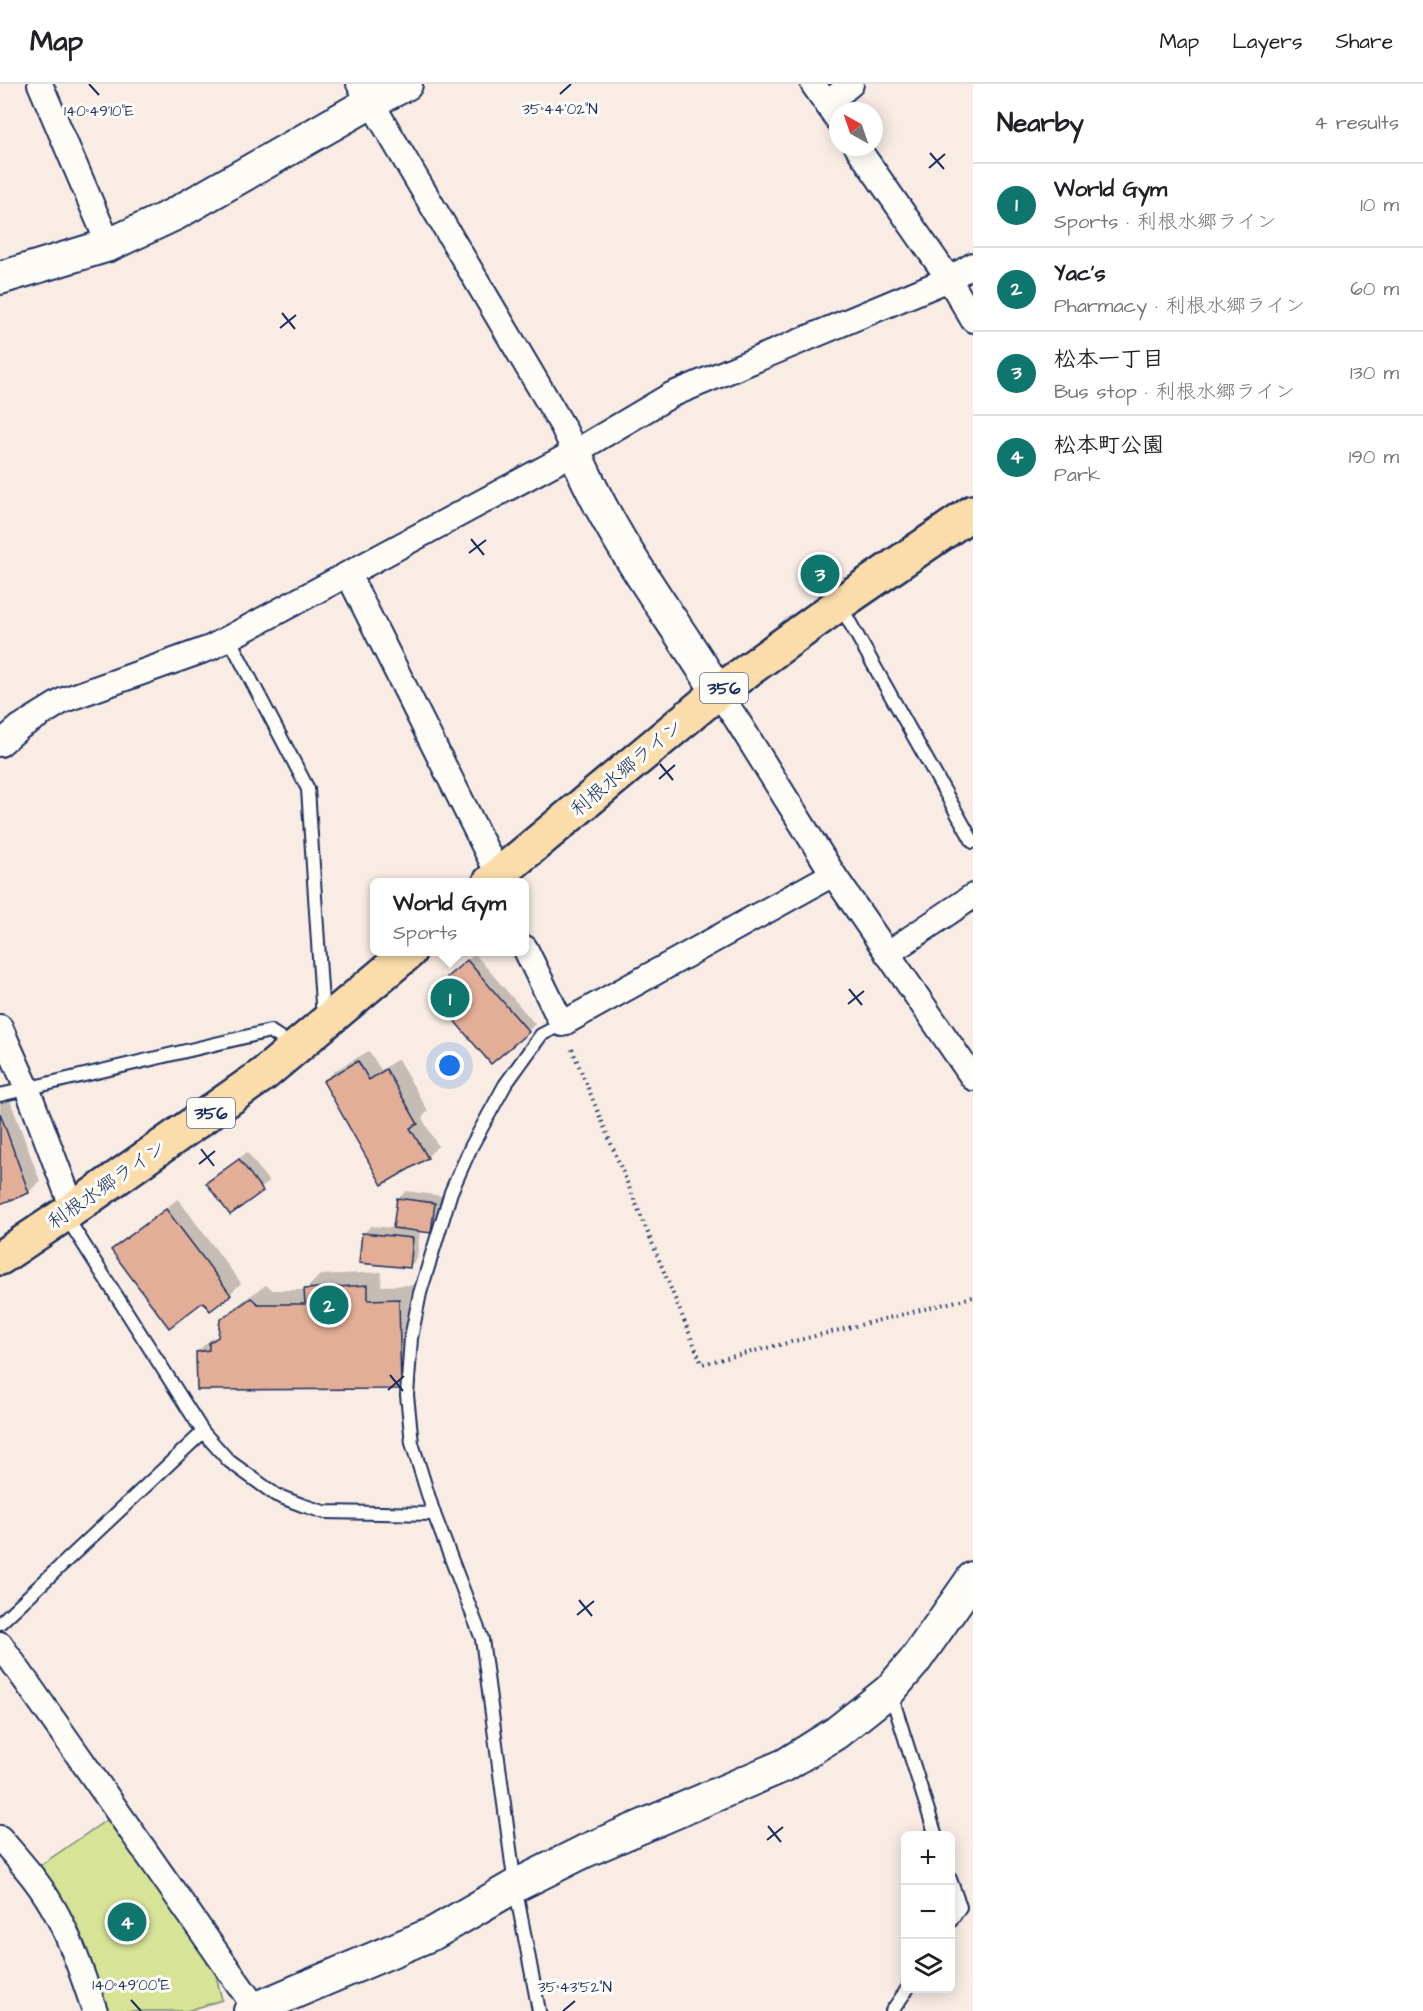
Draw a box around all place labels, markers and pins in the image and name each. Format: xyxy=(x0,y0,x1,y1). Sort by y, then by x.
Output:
pin: 3 xyxy=(800,552,840,596)
pin: 1 xyxy=(430,976,470,1020)
pin: 2 xyxy=(310,1282,348,1328)
pin: 4 xyxy=(108,1900,146,1944)

